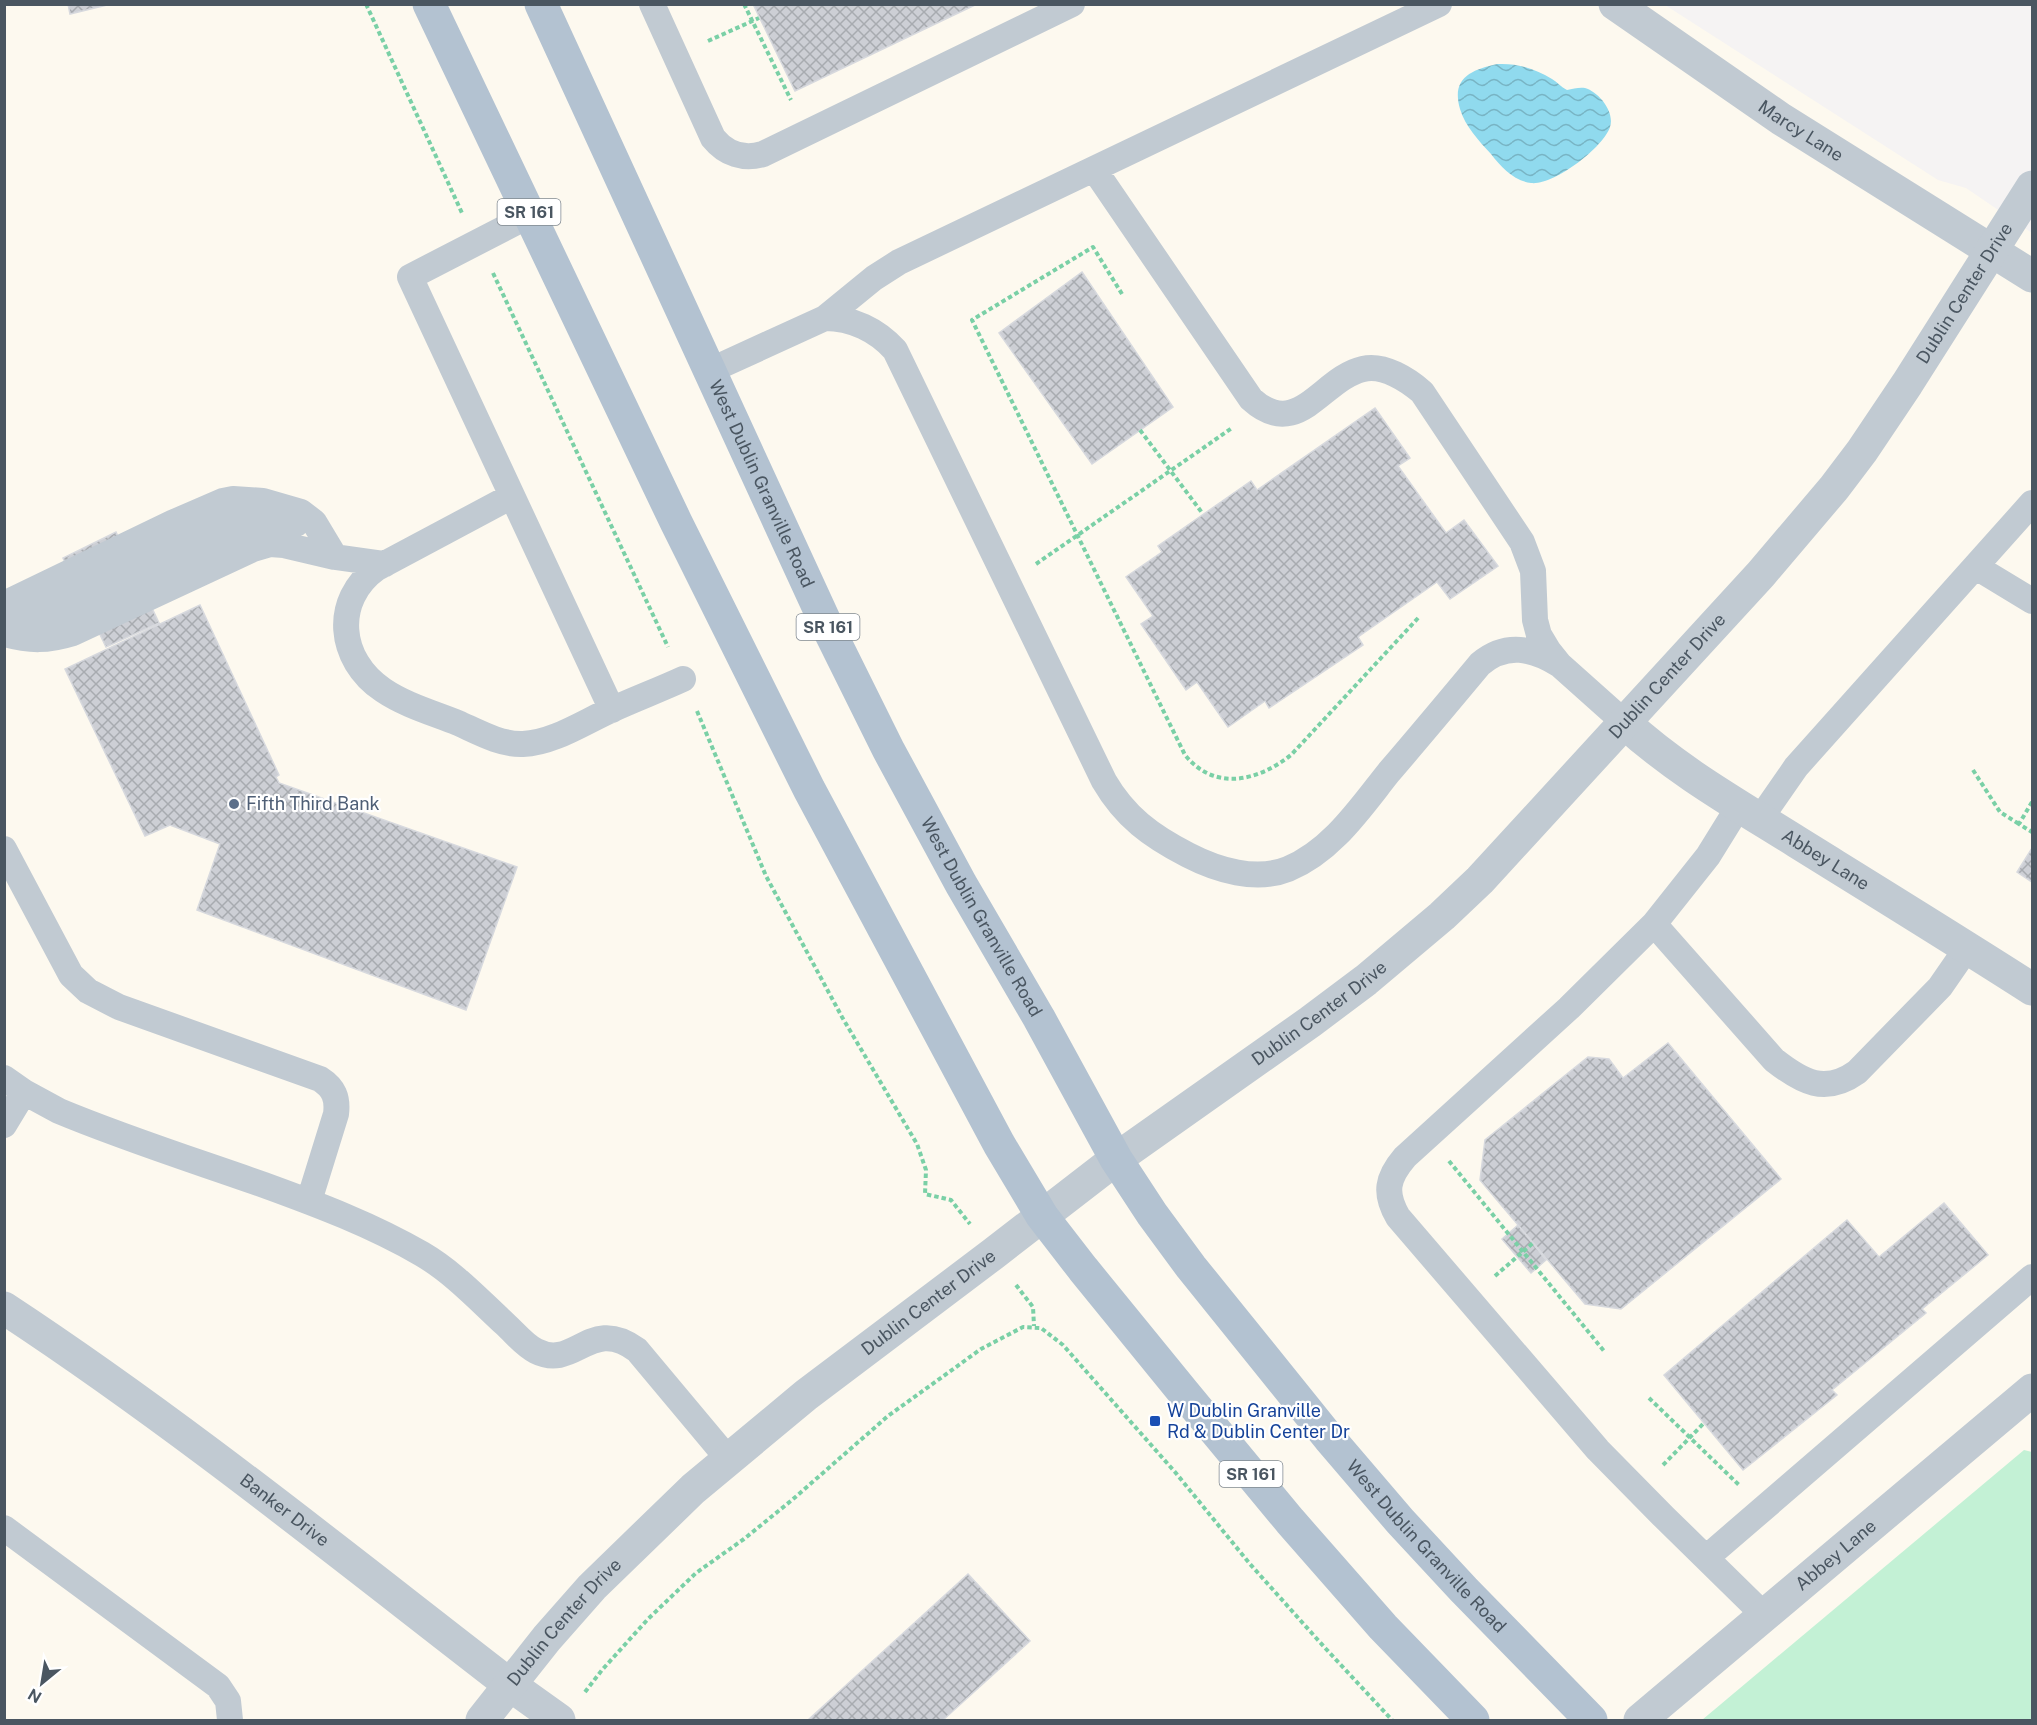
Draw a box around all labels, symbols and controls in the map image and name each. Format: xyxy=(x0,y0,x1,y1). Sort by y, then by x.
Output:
street label: Marcy Lane xyxy=(1754,95,1848,165)
road number: SR 161 xyxy=(498,199,560,225)
street label: Dublin Center Drive xyxy=(1912,219,2017,367)
street label: West Dublin Granville Road xyxy=(705,376,819,591)
street label: Dublin Center Drive xyxy=(1604,609,1730,743)
road number: SR 161 xyxy=(796,614,860,640)
place label: Fifth Third Bank xyxy=(246,793,380,814)
marker: Fifth Third Bank xyxy=(227,797,241,811)
street label: West Dublin Granville Road xyxy=(917,813,1047,1020)
street label: Abbey Lane xyxy=(1778,824,1873,894)
street label: Dublin Center Drive xyxy=(1247,956,1391,1070)
street label: Dublin Center Drive xyxy=(857,1245,1000,1359)
place label: W Dublin Granville Rd & Dublin Center Dr xyxy=(1167,1400,1350,1442)
marker: W Dublin Granville Rd & Dublin Center Dr xyxy=(1148,1414,1162,1428)
street label: West Dublin Granville Road xyxy=(1343,1456,1511,1637)
road number: SR 161 xyxy=(1220,1461,1282,1487)
street label: Banker Drive xyxy=(236,1469,334,1551)
street label: Abbey Lane xyxy=(1791,1515,1880,1595)
street label: Dublin Center Drive xyxy=(502,1554,625,1690)
north arrow xyxy=(12,1653,72,1713)
text: N xyxy=(25,1684,45,1707)

